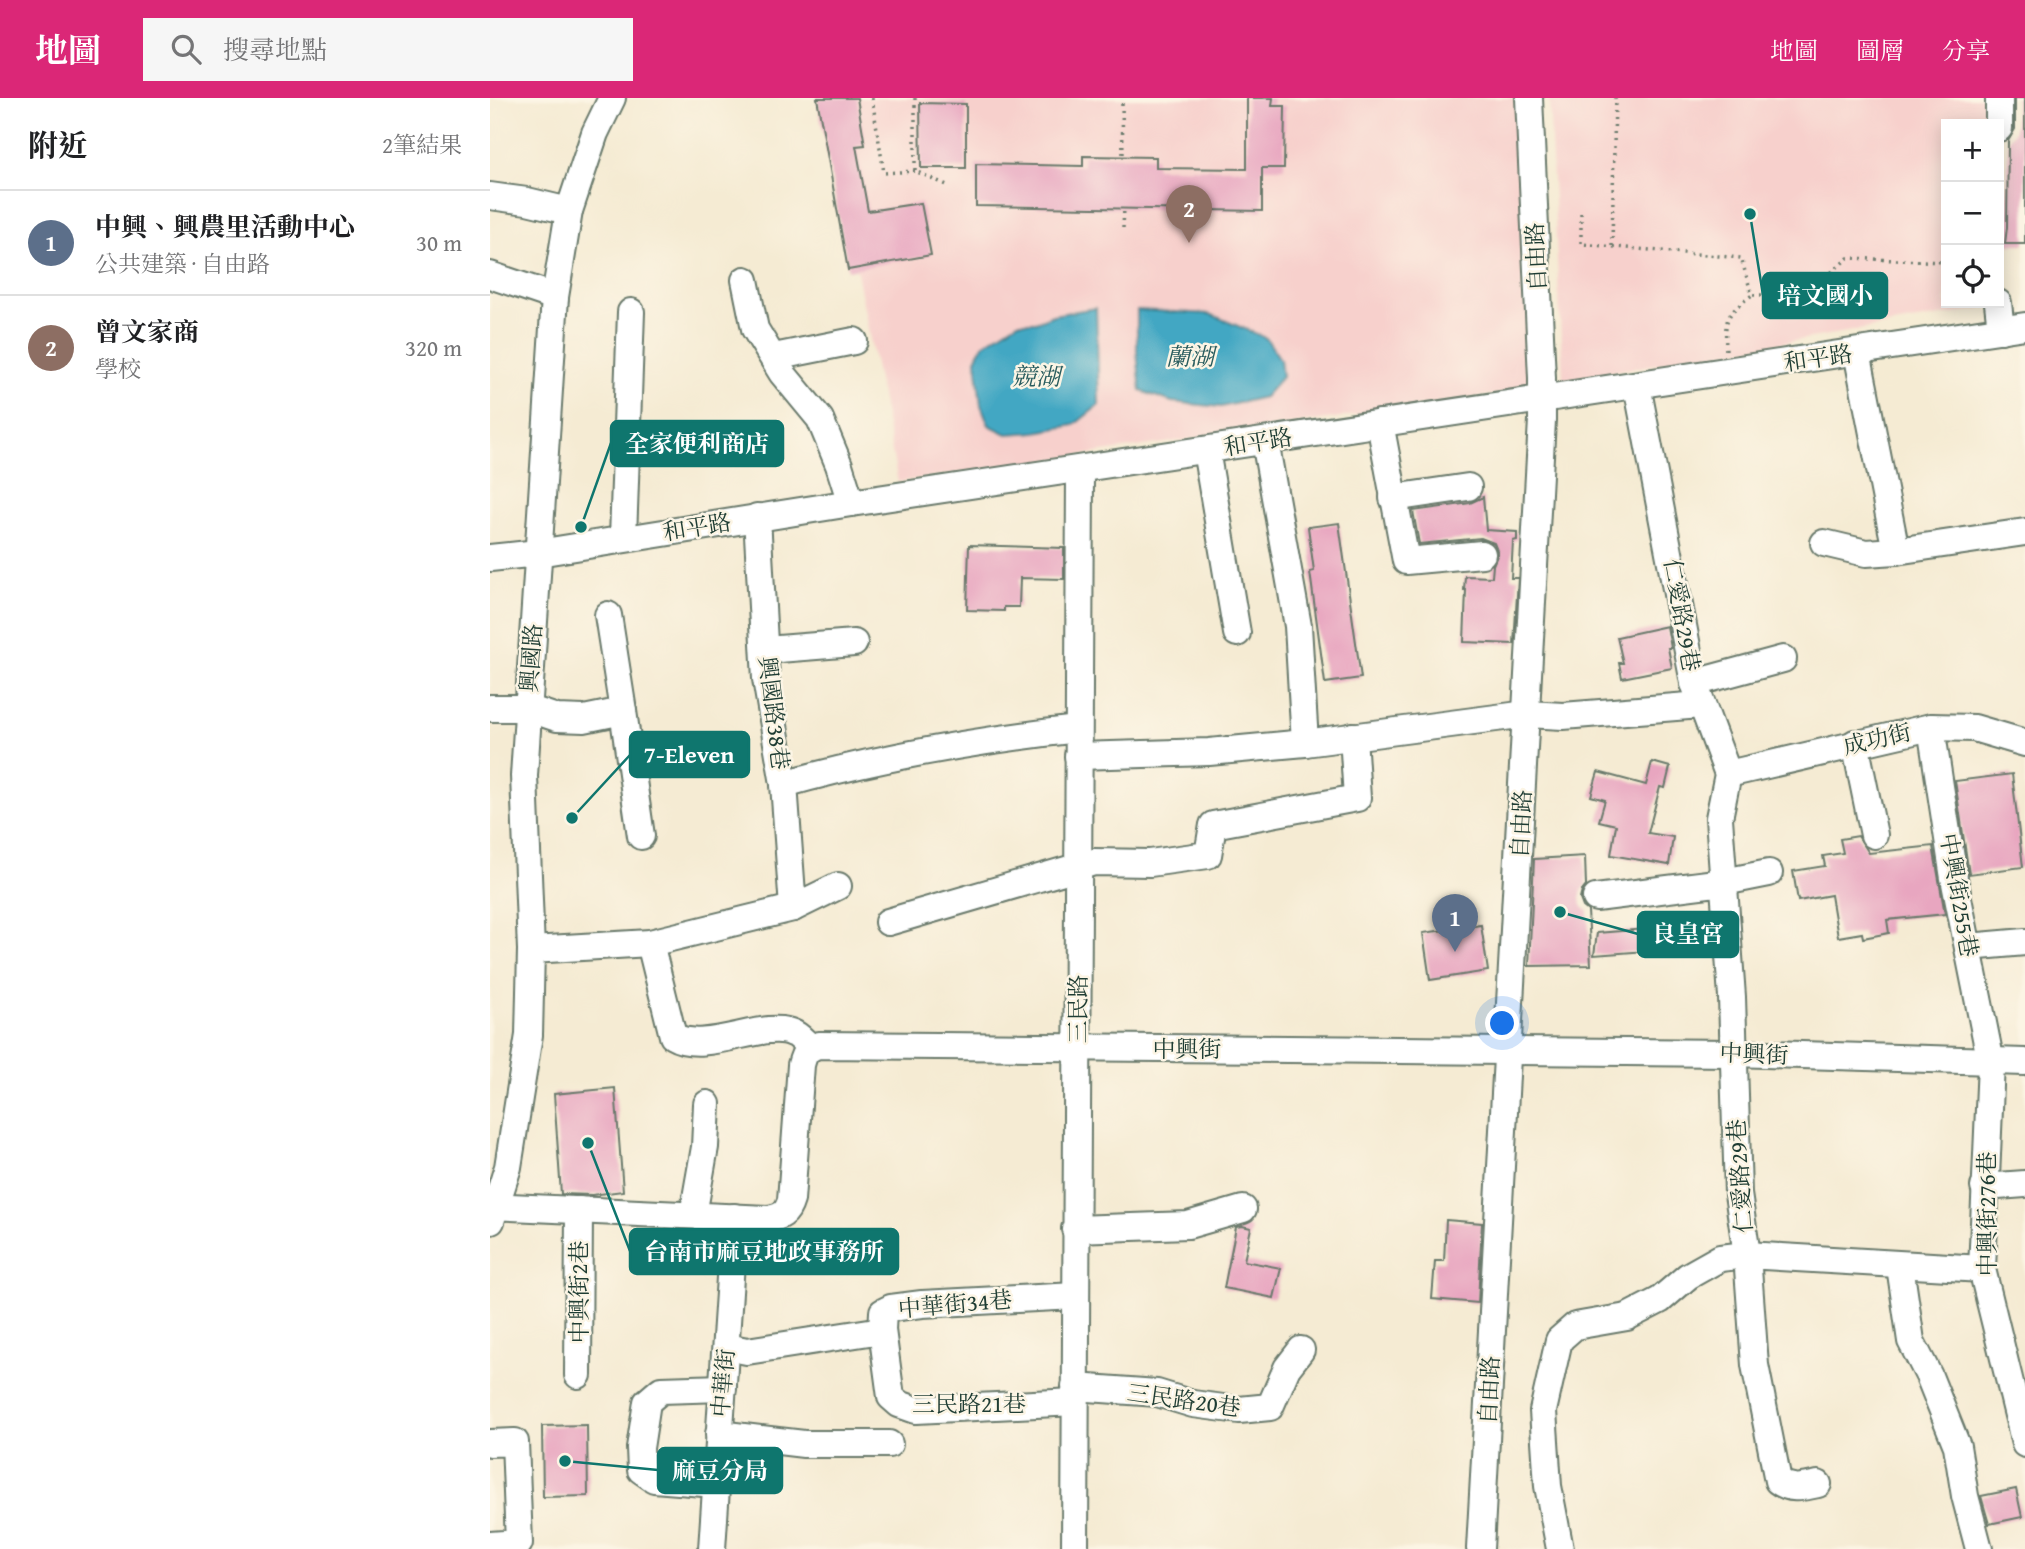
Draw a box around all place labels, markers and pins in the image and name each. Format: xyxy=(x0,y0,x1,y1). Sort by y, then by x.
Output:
pin: 2 xyxy=(1166,185,1212,243)
callout: 培文國小 xyxy=(1763,273,1887,318)
callout: 全家便利商店 xyxy=(611,421,783,466)
callout: 7-Eleven xyxy=(630,732,749,777)
pin: 1 xyxy=(1432,894,1478,952)
callout: 良皇宮 xyxy=(1638,912,1738,957)
callout: 台南市麻豆地政事務所 xyxy=(630,1229,898,1274)
callout: 麻豆分局 xyxy=(658,1448,782,1493)

